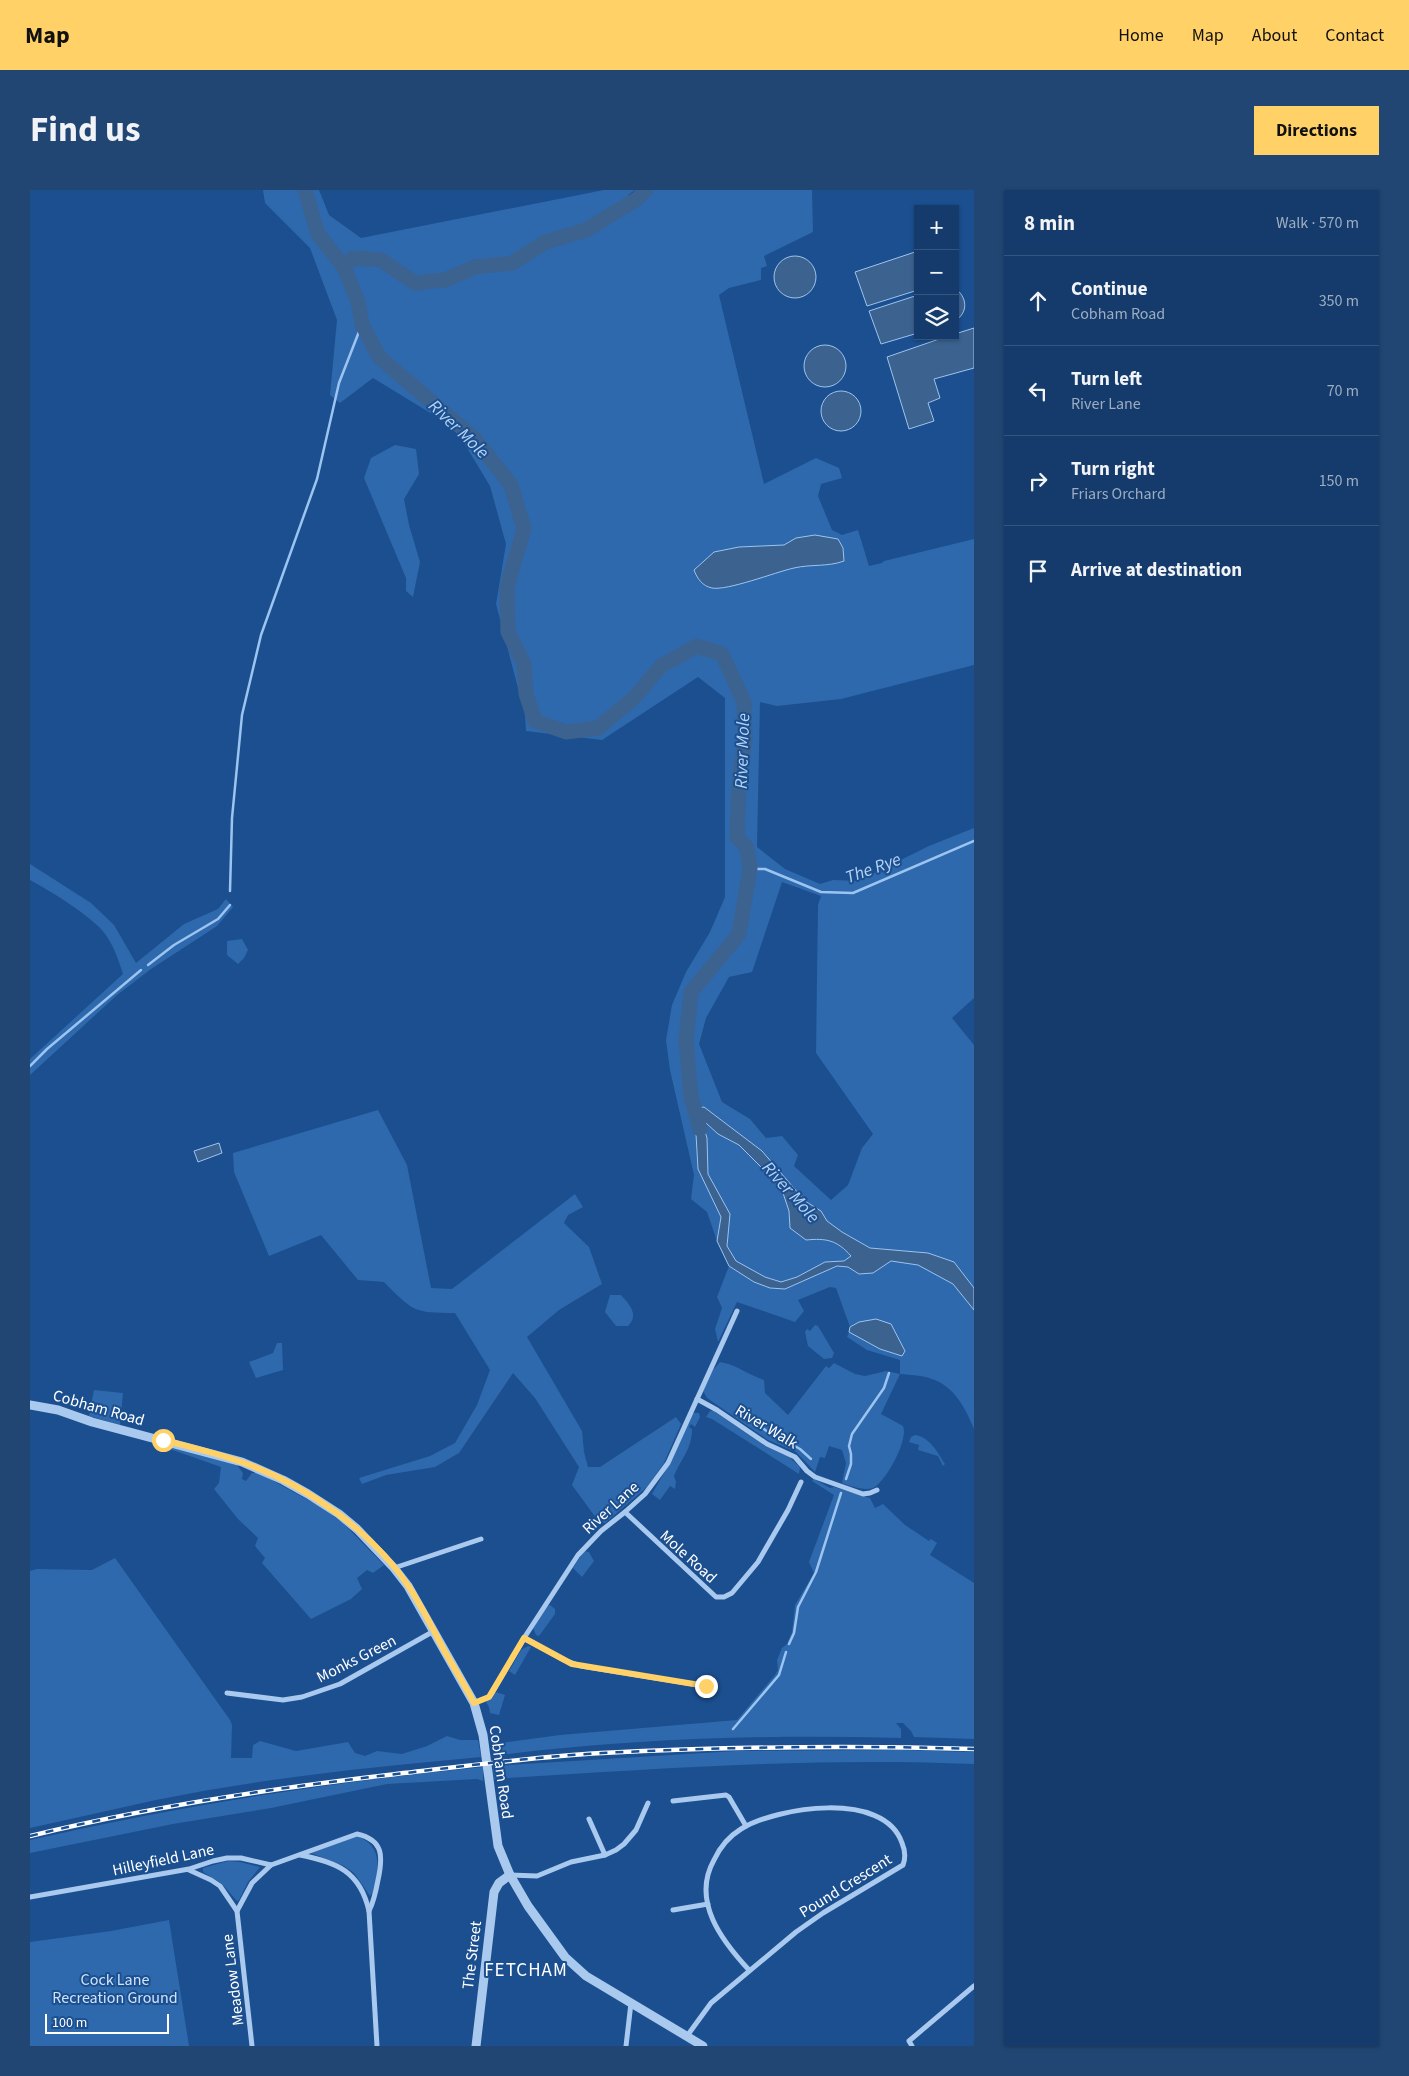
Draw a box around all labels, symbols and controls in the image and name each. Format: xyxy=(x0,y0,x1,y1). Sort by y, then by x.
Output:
text: Map xyxy=(25,18,70,53)
text: Home xyxy=(1118,23,1164,48)
text: Map xyxy=(1192,23,1224,48)
text: About xyxy=(1252,23,1297,48)
text: Contact xyxy=(1325,23,1384,48)
text: Find us xyxy=(30,105,140,155)
button: Directions xyxy=(1254,106,1379,155)
map controls xyxy=(914,205,959,340)
button: + xyxy=(914,205,959,250)
text: 8 min xyxy=(1024,208,1075,238)
text: Walk · 570 m xyxy=(1276,212,1359,234)
button: − xyxy=(914,250,959,295)
text: Continue xyxy=(1071,276,1148,303)
icon: ahead xyxy=(1024,287,1052,315)
text: 350 m xyxy=(1319,290,1359,312)
button: layers xyxy=(914,295,959,340)
text: Cobham Road xyxy=(1071,303,1165,325)
text: Turn left xyxy=(1071,366,1142,393)
icon: left xyxy=(1024,377,1052,405)
text: 70 m xyxy=(1327,380,1359,402)
text: River Lane xyxy=(1071,393,1141,415)
water label: River Mole xyxy=(423,394,495,465)
text: Turn right xyxy=(1071,456,1155,483)
icon: right xyxy=(1024,467,1052,495)
text: 150 m xyxy=(1319,470,1359,492)
text: Friars Orchard xyxy=(1071,483,1166,505)
icon: arrive xyxy=(1024,557,1052,585)
text: Arrive at destination xyxy=(1071,557,1242,584)
water label: River Mole xyxy=(729,712,756,789)
water label: The Rye xyxy=(842,847,905,890)
water label: River Mole xyxy=(756,1156,825,1229)
street label: Cobham Road xyxy=(50,1384,147,1432)
street label: River Walk xyxy=(731,1400,802,1454)
route start xyxy=(152,1429,175,1452)
street label: River Lane xyxy=(577,1476,644,1539)
street label: Mole Road xyxy=(655,1525,722,1588)
street label: Monks Green xyxy=(313,1629,400,1688)
route end xyxy=(695,1675,718,1698)
street label: Cobham Road xyxy=(484,1724,518,1820)
street label: Hilleyfield Lane xyxy=(110,1838,216,1881)
street label: Pound Crescent xyxy=(795,1848,896,1923)
street label: The Street xyxy=(457,1919,487,1990)
street label: Meadow Lane xyxy=(216,1933,250,2027)
district label: FETCHAM xyxy=(484,1957,568,1984)
park label: Cock Lane Recreation Ground xyxy=(52,1969,178,2009)
scale bar xyxy=(45,2011,169,2034)
text: 100 m xyxy=(52,2013,87,2033)

